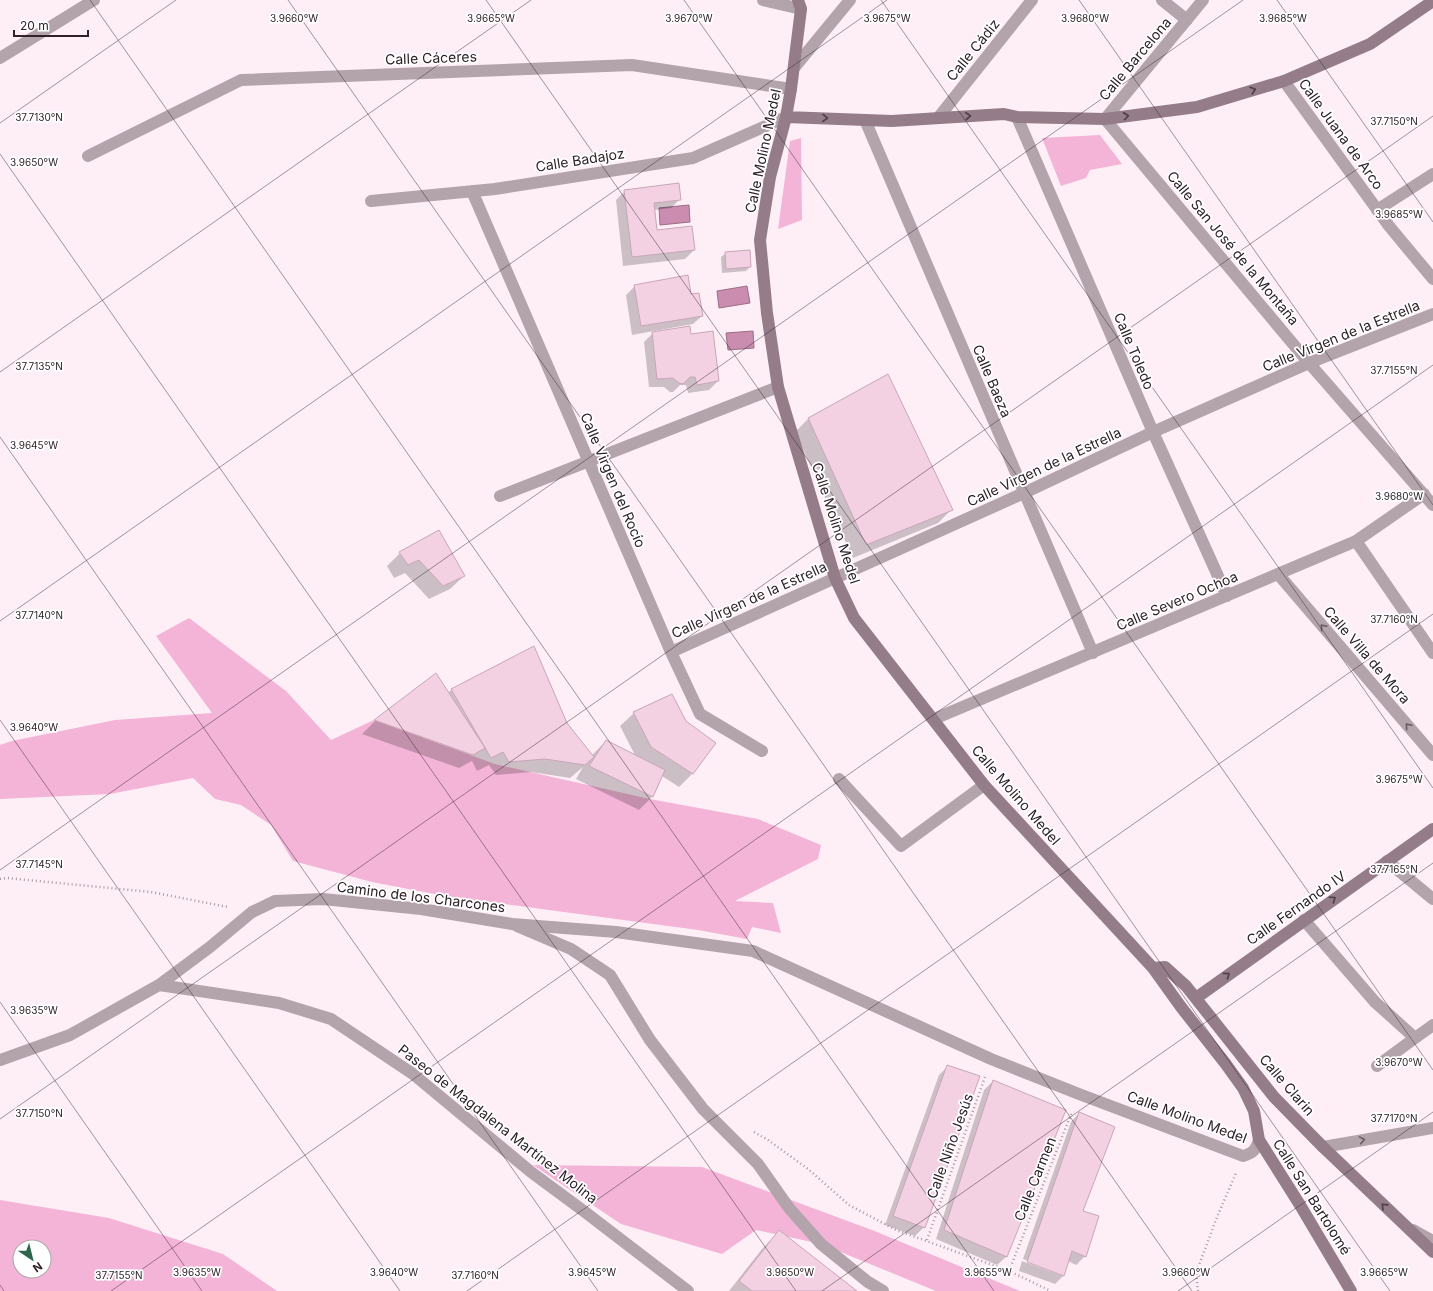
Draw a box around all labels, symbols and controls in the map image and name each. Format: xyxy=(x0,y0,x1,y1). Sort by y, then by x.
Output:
scale bar xyxy=(14,12,88,38)
text: 3.9660°W xyxy=(270,12,318,24)
text: 3.9665°W xyxy=(467,12,515,24)
text: 3.9670°W xyxy=(665,12,713,24)
text: 3.9675°W xyxy=(863,12,911,24)
text: 3.9680°W xyxy=(1061,12,1109,24)
text: 3.9685°W xyxy=(1259,12,1307,24)
street label: Calle Barcelona xyxy=(1095,14,1174,104)
street label: Calle Cádiz xyxy=(942,15,1003,84)
text: 20 m xyxy=(20,18,49,33)
street label: Calle Cáceres xyxy=(385,47,477,68)
street label: Calle Juana de Arco xyxy=(1295,75,1387,192)
one-way arrow xyxy=(1249,86,1256,95)
street label: Calle Molino Medel xyxy=(741,87,784,214)
text: 37.7130°N xyxy=(15,111,63,123)
one-way arrow xyxy=(965,112,971,121)
one-way arrow xyxy=(1123,112,1129,121)
one-way arrow xyxy=(822,114,828,123)
text: 37.7150°N xyxy=(1370,115,1418,127)
street label: Calle Badajoz xyxy=(534,144,626,175)
text: 3.9650°W xyxy=(10,156,58,168)
street label: Calle San José de la Montaña xyxy=(1164,167,1303,328)
text: 3.9685°W xyxy=(1375,208,1423,220)
street label: Calle Virgen de la Estrella xyxy=(1260,296,1422,375)
street label: Calle Toledo xyxy=(1111,310,1158,392)
street label: Calle Baeza xyxy=(969,342,1015,420)
text: 37.7135°N xyxy=(15,360,63,372)
text: 37.7155°N xyxy=(1370,364,1418,376)
street label: Calle Virgen del Rocío xyxy=(577,410,650,550)
street label: Calle Virgen de la Estrella xyxy=(964,423,1124,510)
text: 3.9645°W xyxy=(10,439,58,451)
street label: Calle Molino Medel xyxy=(809,460,864,586)
text: 3.9680°W xyxy=(1375,490,1423,502)
street label: Calle Virgen de la Estrella xyxy=(669,558,829,641)
street label: Calle Severo Ochoa xyxy=(1113,567,1240,634)
street label: Calle Villa de Mora xyxy=(1320,603,1414,707)
text: 37.7140°N xyxy=(15,609,63,621)
text: 37.7160°N xyxy=(1370,613,1418,625)
one-way arrow xyxy=(1320,624,1327,632)
text: 3.9640°W xyxy=(10,721,58,733)
one-way arrow xyxy=(1405,723,1412,730)
street label: Calle Molino Medel xyxy=(969,741,1064,848)
text: 3.9675°W xyxy=(1375,773,1423,785)
text: 37.7145°N xyxy=(15,858,63,870)
text: 37.7165°N xyxy=(1370,863,1418,875)
street label: Calle Fernando IV xyxy=(1243,867,1349,948)
street label: Camino de los Charcones xyxy=(336,878,506,915)
one-way arrow xyxy=(1329,896,1336,904)
one-way arrow xyxy=(1223,973,1230,980)
text: 3.9635°W xyxy=(10,1004,58,1016)
street label: Paseo de Magdalena Martínez Molina xyxy=(395,1040,601,1207)
street label: Calle Clarin xyxy=(1256,1051,1319,1119)
text: 3.9670°W xyxy=(1375,1056,1423,1068)
street label: Calle Molino Medel xyxy=(1125,1087,1249,1146)
street label: Calle Niño Jesús xyxy=(923,1091,976,1201)
text: 37.7150°N xyxy=(15,1107,63,1119)
text: 37.7170°N xyxy=(1371,1112,1417,1124)
street label: Calle Carmen xyxy=(1010,1134,1059,1223)
street label: Calle San Bartolomé xyxy=(1270,1136,1355,1258)
one-way arrow xyxy=(1359,1137,1365,1145)
one-way arrow xyxy=(1381,1203,1389,1211)
north arrow xyxy=(12,1239,52,1279)
text: N xyxy=(30,1259,45,1275)
text: 3.9635°W xyxy=(173,1266,221,1278)
text: 3.9640°W xyxy=(370,1266,418,1278)
text: 3.9645°W xyxy=(568,1266,616,1278)
text: 3.9650°W xyxy=(766,1266,814,1278)
text: 3.9655°W xyxy=(964,1266,1012,1278)
text: 3.9660°W xyxy=(1162,1266,1210,1278)
text: 3.9665°W xyxy=(1360,1266,1408,1278)
text: 37.7155°N xyxy=(95,1269,143,1281)
text: 37.7160°N xyxy=(451,1269,499,1281)

